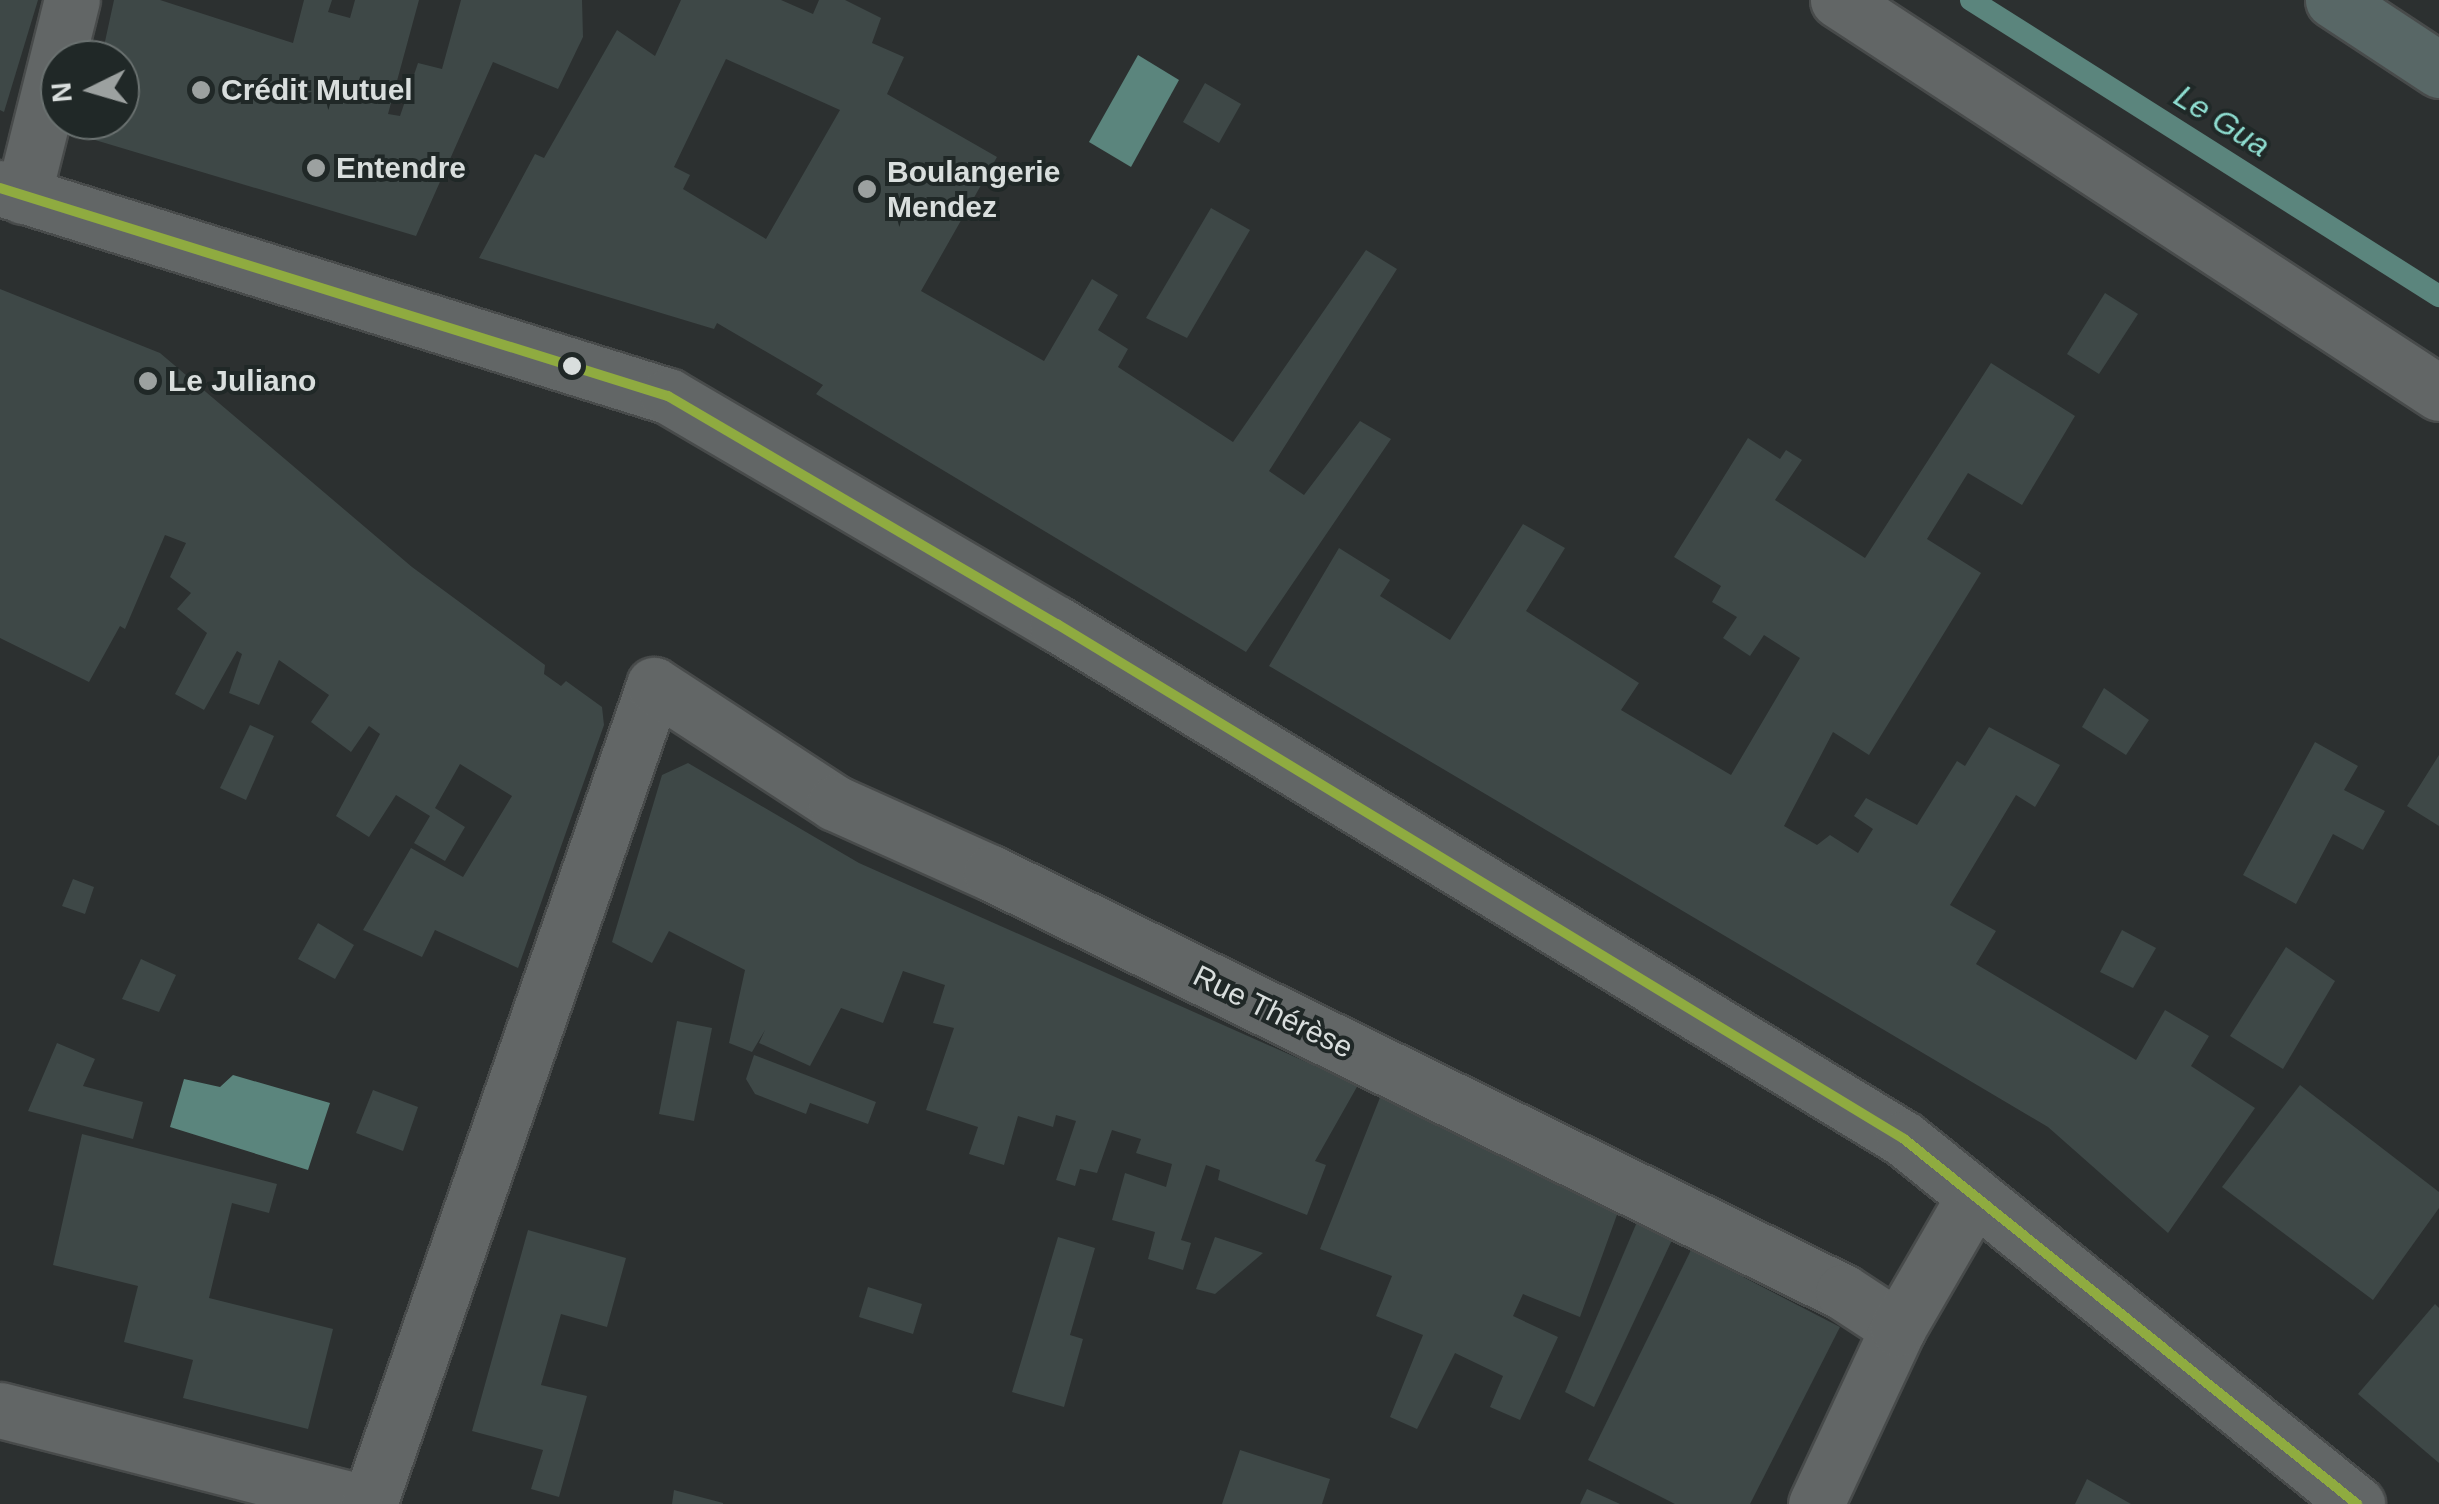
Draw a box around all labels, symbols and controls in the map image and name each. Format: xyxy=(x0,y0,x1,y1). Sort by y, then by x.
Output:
north arrow xyxy=(40,40,140,140)
place label: Crédit Mutuel xyxy=(221,72,413,108)
water label: Le Gua xyxy=(2167,77,2277,165)
marker: Crédit Mutuel xyxy=(190,79,212,101)
text: N xyxy=(45,81,78,104)
place label: Entendre xyxy=(336,150,466,186)
place label: Boulangerie Mendez xyxy=(887,154,1060,224)
marker: Entendre xyxy=(305,157,327,179)
marker: Boulangerie Mendez xyxy=(856,178,878,200)
unlabelled marker xyxy=(562,356,582,376)
place label: Le Juliano xyxy=(168,363,316,399)
marker: Le Juliano xyxy=(137,370,159,392)
street label: Rue Thérèse xyxy=(1187,958,1359,1066)

